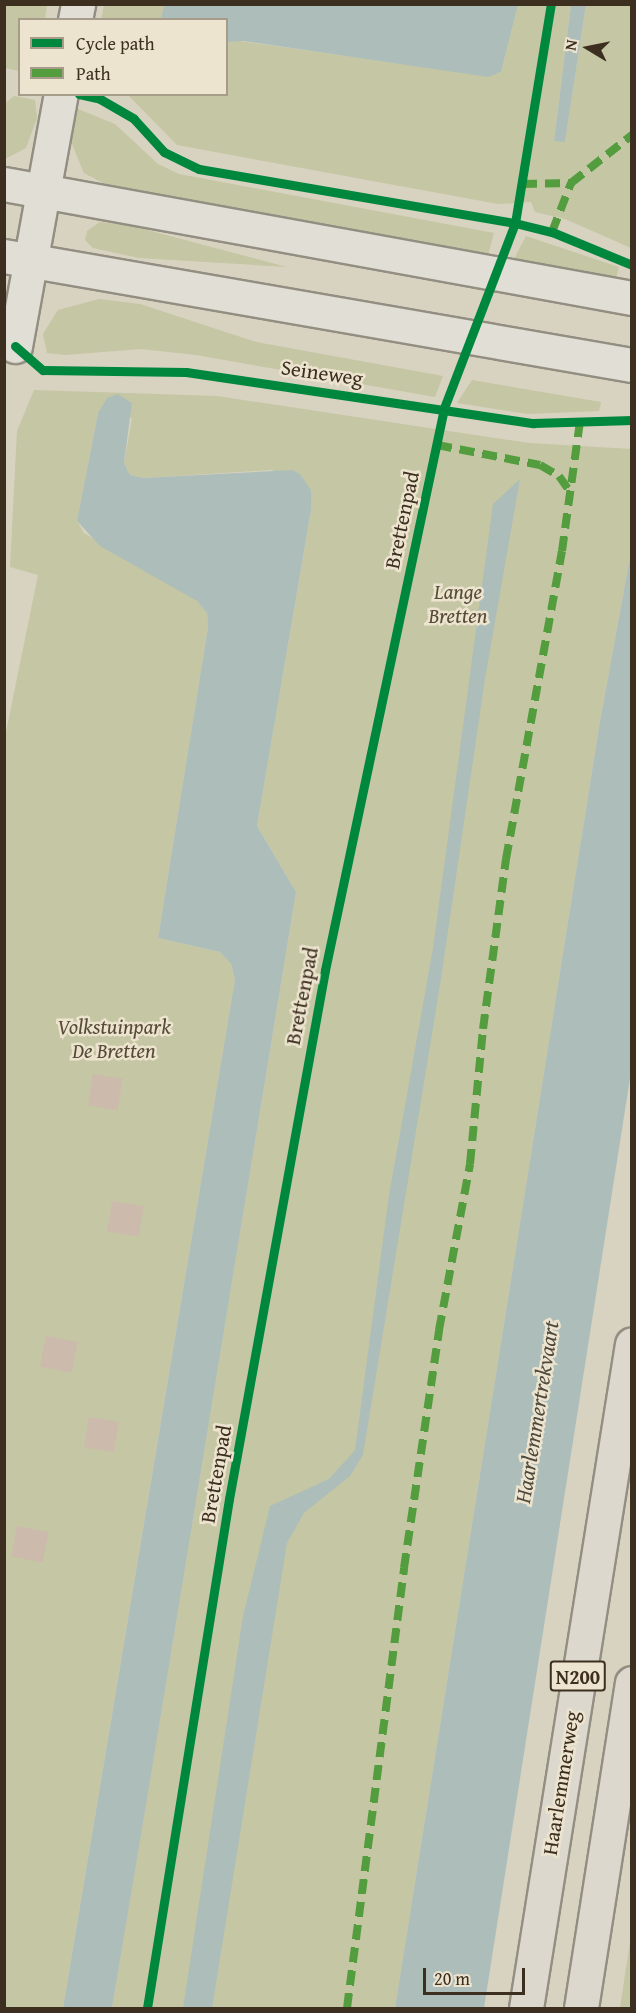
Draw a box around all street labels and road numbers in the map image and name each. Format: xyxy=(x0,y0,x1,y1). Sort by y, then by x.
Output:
street label: Seineweg xyxy=(279,355,365,391)
street label: Brettenpad xyxy=(379,469,425,571)
street label: Brettenpad xyxy=(280,945,324,1047)
street label: Brettenpad xyxy=(195,1423,237,1525)
road number: N200 xyxy=(550,1659,606,1693)
street label: Haarlemmerweg xyxy=(537,1709,585,1857)

